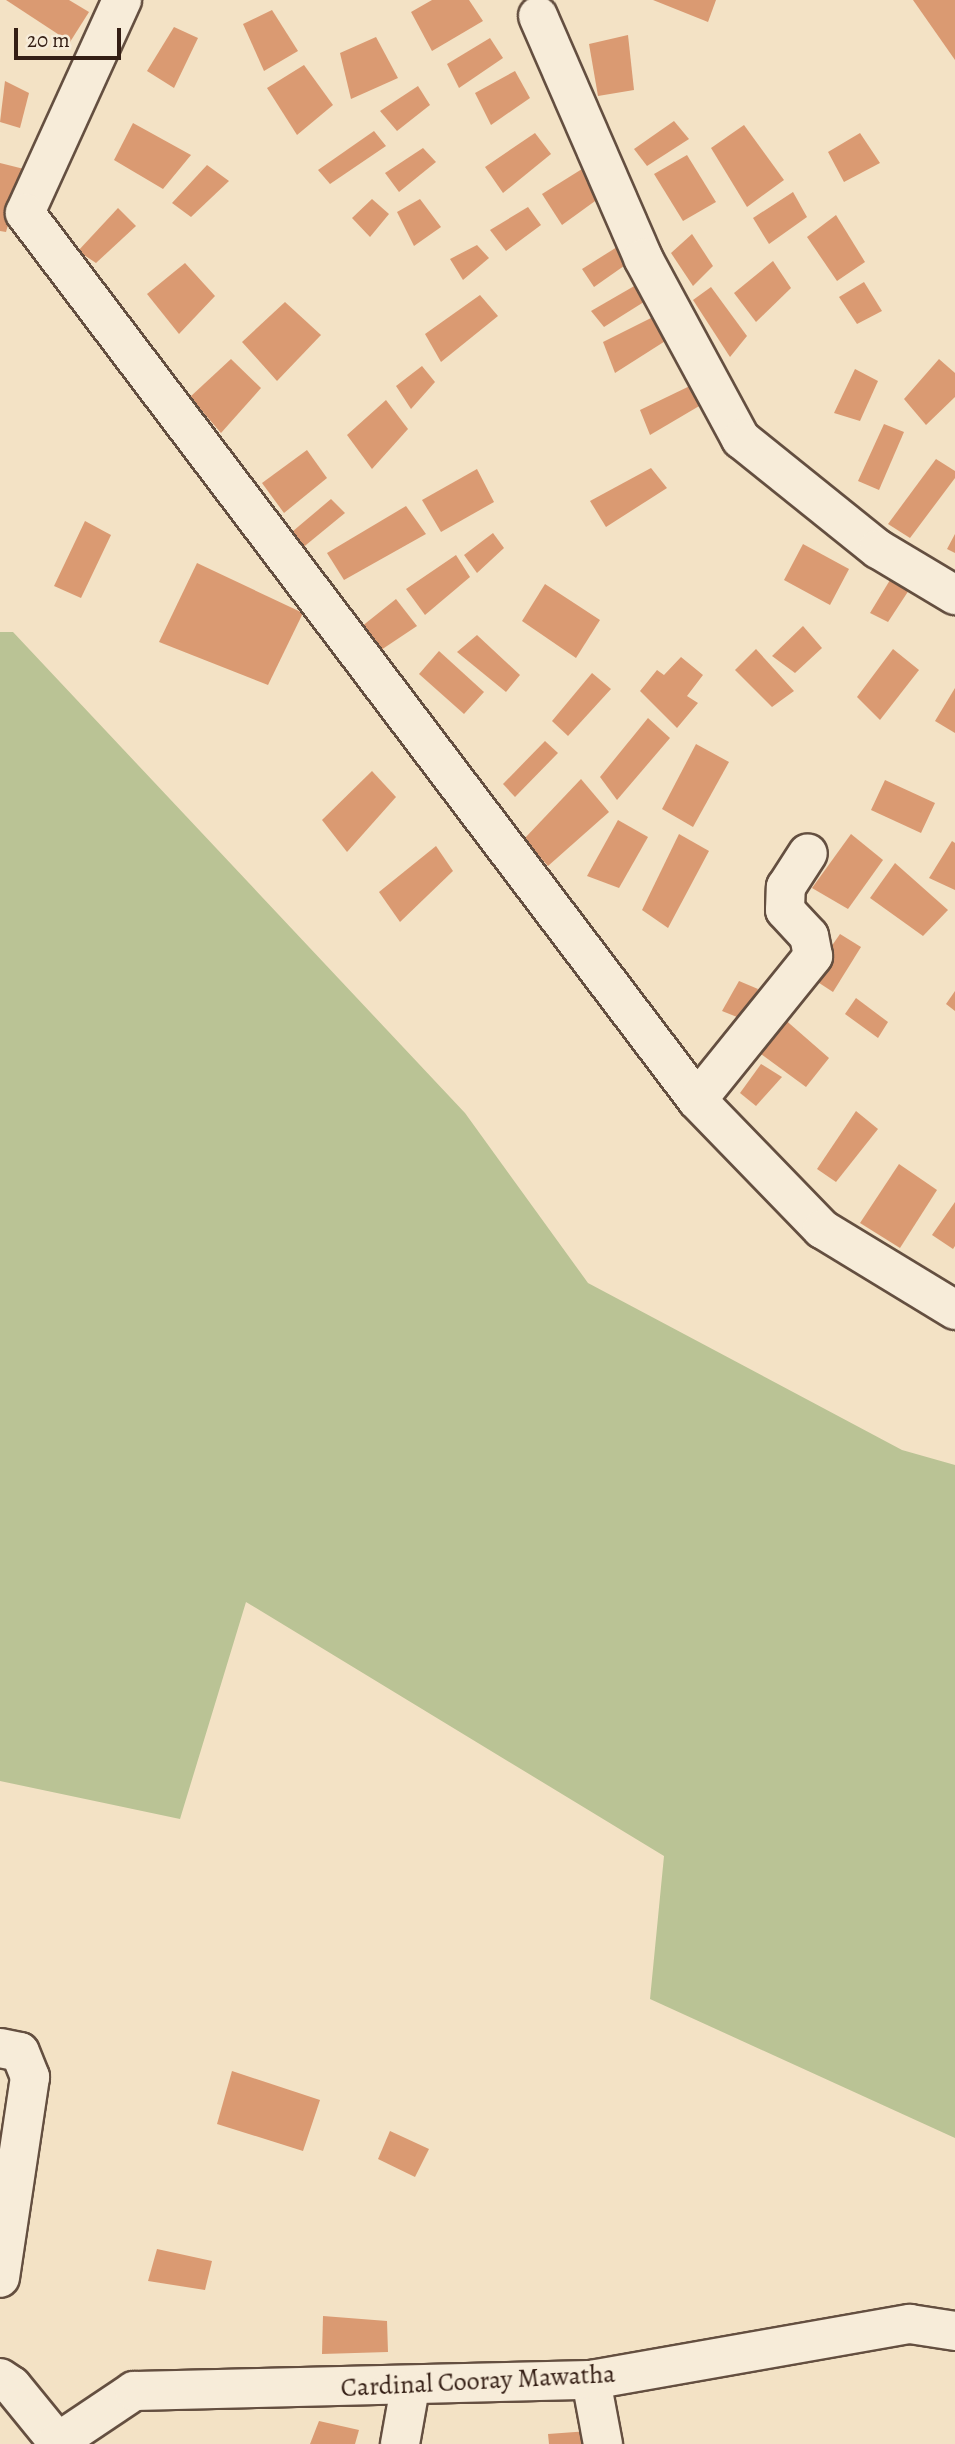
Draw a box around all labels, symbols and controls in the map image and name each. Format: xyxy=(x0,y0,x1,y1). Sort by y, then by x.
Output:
scale bar xyxy=(18,14,124,58)
text: 20 m xyxy=(27,26,70,54)
street label: Cardinal Cooray Mawatha xyxy=(340,2358,616,2404)

